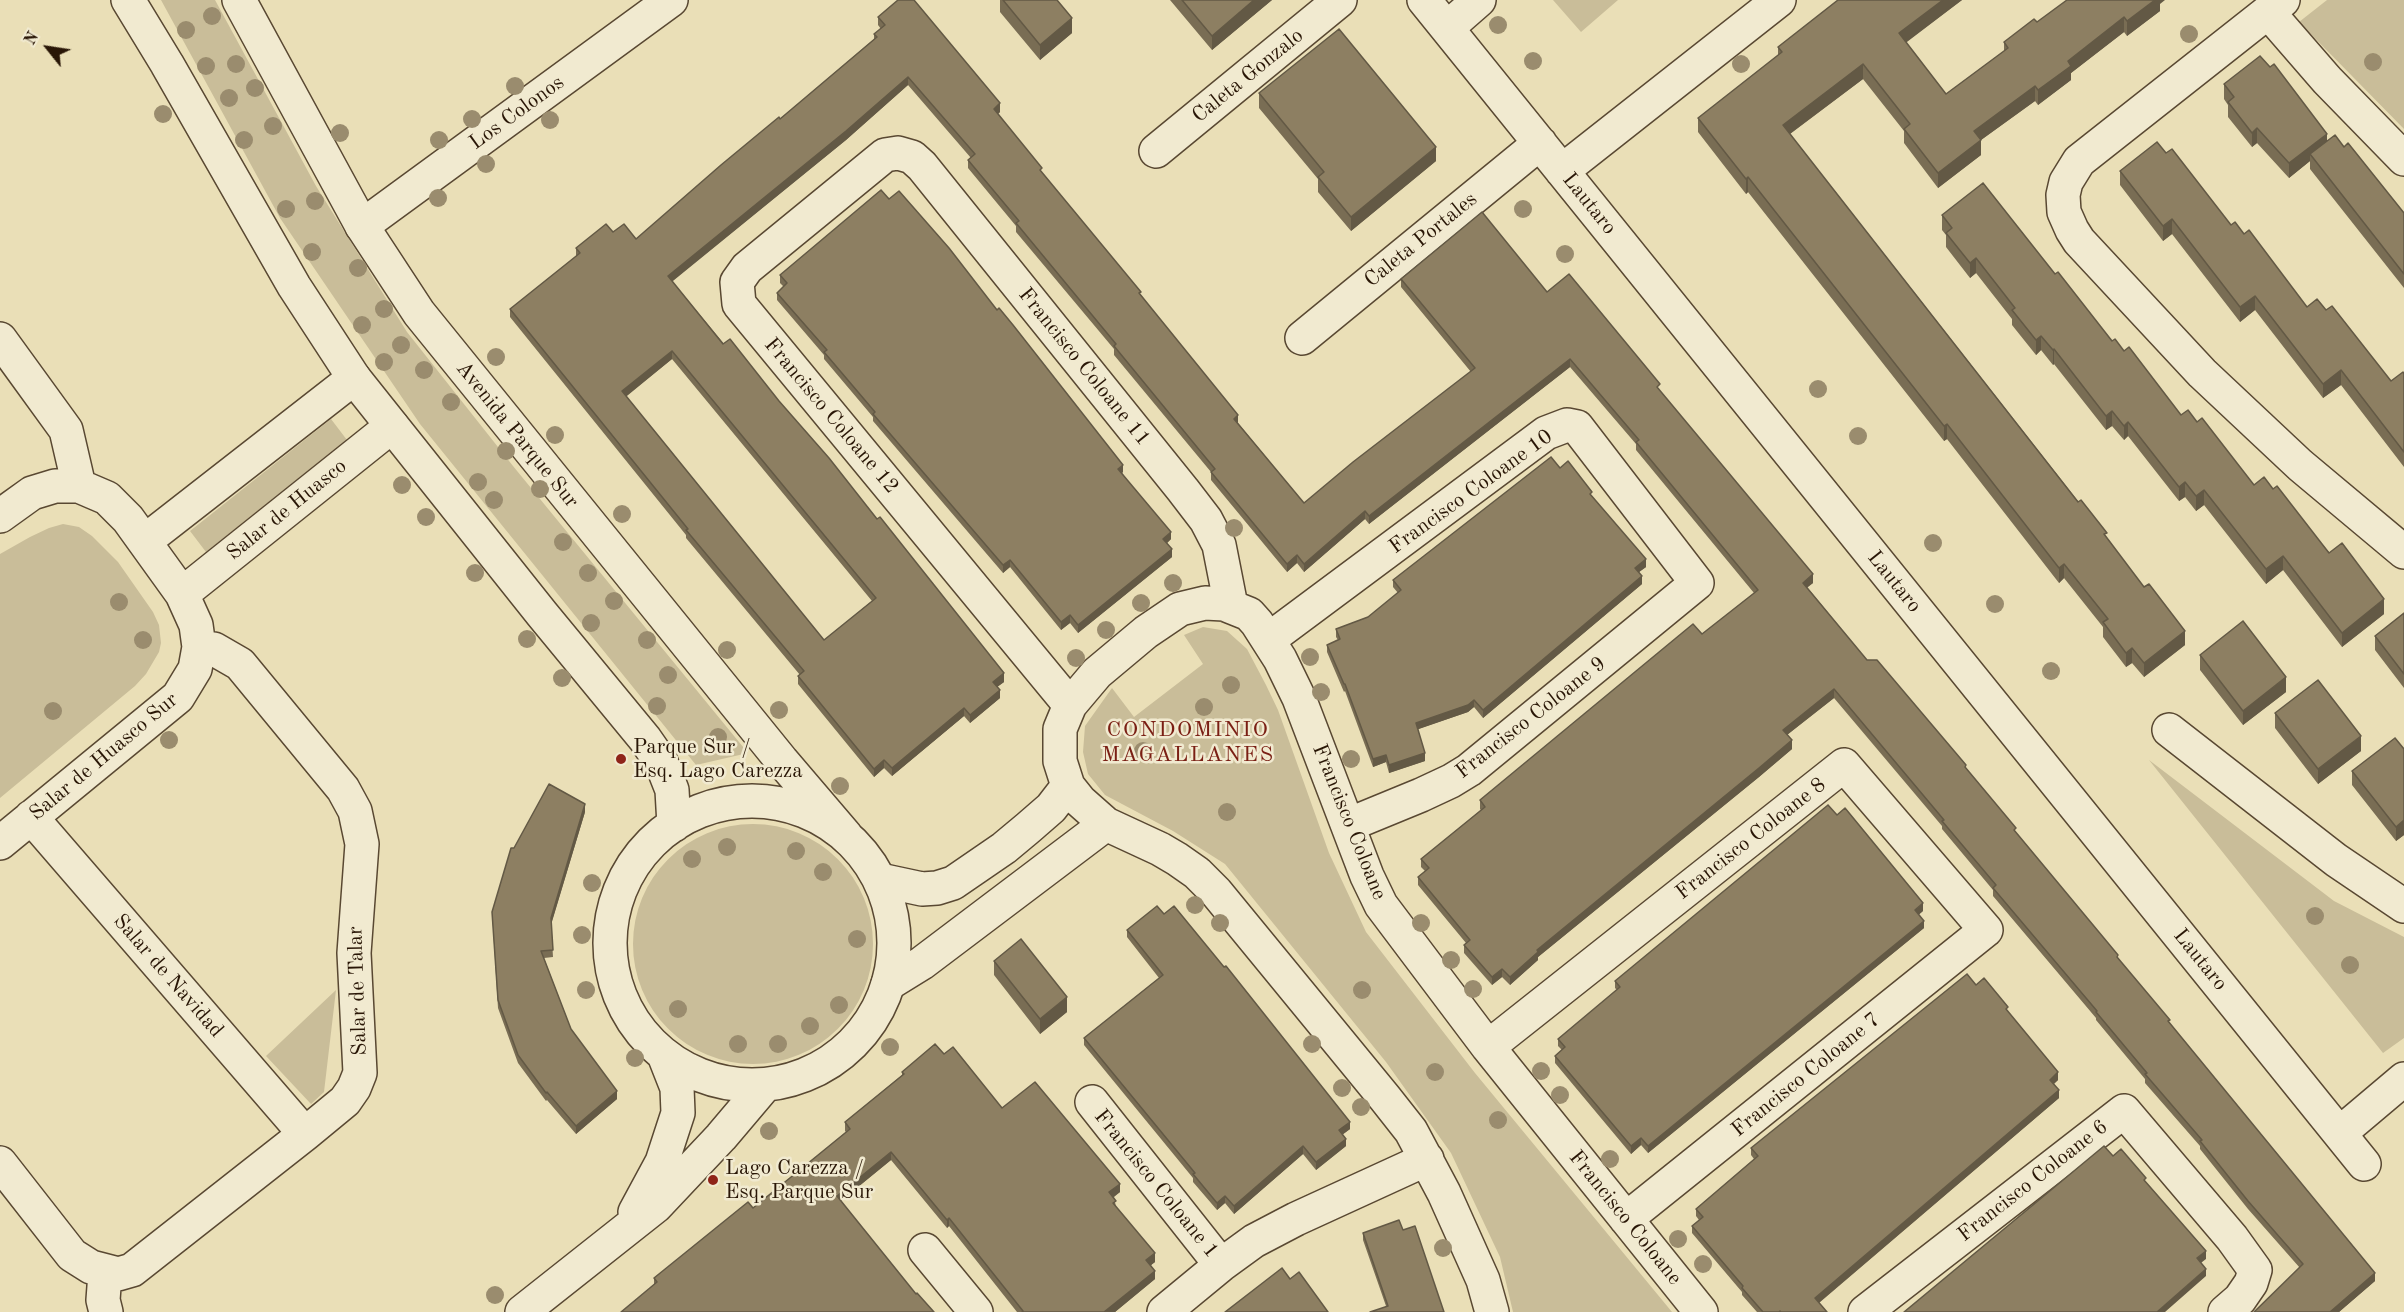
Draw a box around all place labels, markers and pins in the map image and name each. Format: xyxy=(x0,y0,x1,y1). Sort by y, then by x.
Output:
place label: Parque Sur / Esq. Lago Carezza xyxy=(633,734,803,784)
marker: Parque Sur / Esq. Lago Carezza xyxy=(614,752,628,766)
place label: Lago Carezza / Esq. Parque Sur xyxy=(725,1155,873,1205)
marker: Lago Carezza / Esq. Parque Sur xyxy=(706,1173,720,1187)

